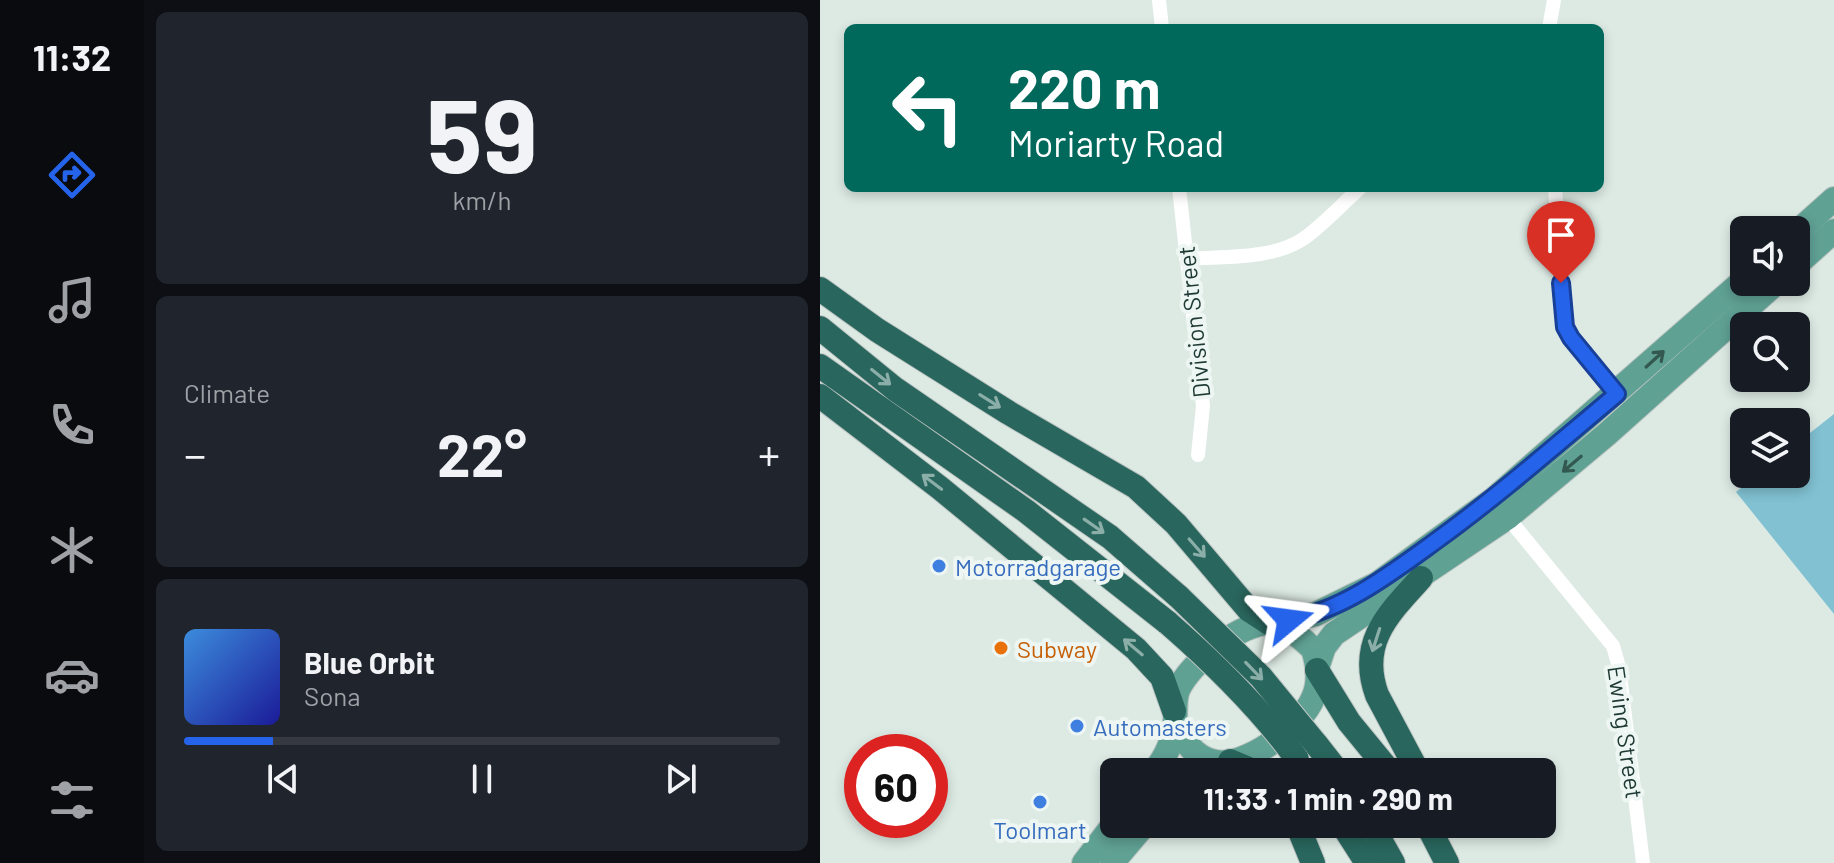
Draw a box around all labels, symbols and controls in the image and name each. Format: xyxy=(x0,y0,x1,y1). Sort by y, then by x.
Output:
text: 11:32 xyxy=(33,35,111,78)
text: 220 m xyxy=(1008,53,1161,120)
icon: left xyxy=(876,56,980,160)
text: 59 xyxy=(426,69,538,194)
text: Moriarty Road xyxy=(1008,121,1224,164)
icon: directions xyxy=(44,147,100,203)
text: km/h xyxy=(453,184,511,215)
pin xyxy=(1527,201,1595,283)
icon: arrive xyxy=(1539,213,1583,257)
map controls xyxy=(1730,216,1810,488)
button: sound xyxy=(1730,216,1810,296)
street label: Division Street xyxy=(1171,245,1215,399)
icon: music xyxy=(44,272,100,328)
button: search xyxy=(1730,312,1810,392)
one-way arrow xyxy=(1644,351,1664,369)
one-way arrow xyxy=(870,368,891,386)
text: Climate xyxy=(184,377,270,408)
one-way arrow xyxy=(979,393,1001,410)
icon: phone xyxy=(44,397,100,453)
button: layers xyxy=(1730,408,1810,488)
text: 22° xyxy=(437,417,527,489)
text: − xyxy=(184,427,206,480)
text: + xyxy=(758,427,780,480)
one-way arrow xyxy=(1562,455,1583,473)
one-way arrow xyxy=(922,474,943,491)
one-way arrow xyxy=(1083,518,1105,534)
icon: climate xyxy=(44,522,100,578)
one-way arrow xyxy=(1188,538,1206,558)
place label: Motorradgarage xyxy=(955,552,1121,581)
marker: Motorradgarage xyxy=(930,557,948,575)
position arrow xyxy=(1247,578,1331,662)
one-way arrow xyxy=(1368,627,1383,653)
place label: Subway xyxy=(1017,634,1097,663)
one-way arrow xyxy=(1124,638,1144,656)
marker: Subway xyxy=(992,639,1010,657)
text: Blue Orbit xyxy=(304,644,435,680)
icon: car xyxy=(44,647,100,703)
one-way arrow xyxy=(1245,661,1264,681)
street label: Ewing Street xyxy=(1602,664,1650,800)
text: Sona xyxy=(304,680,361,711)
place label: Automasters xyxy=(1093,712,1227,741)
marker: Automasters xyxy=(1068,717,1086,735)
speed limit sign: 60 xyxy=(844,734,948,838)
icon: previous xyxy=(261,757,305,801)
icon: pause xyxy=(460,757,504,801)
icon: next xyxy=(659,757,703,801)
icon: filters xyxy=(44,772,100,828)
text: 11:33 · 1 min · 290 m xyxy=(1203,780,1453,816)
marker: Toolmart xyxy=(1031,793,1049,811)
place label: Toolmart xyxy=(993,815,1087,844)

